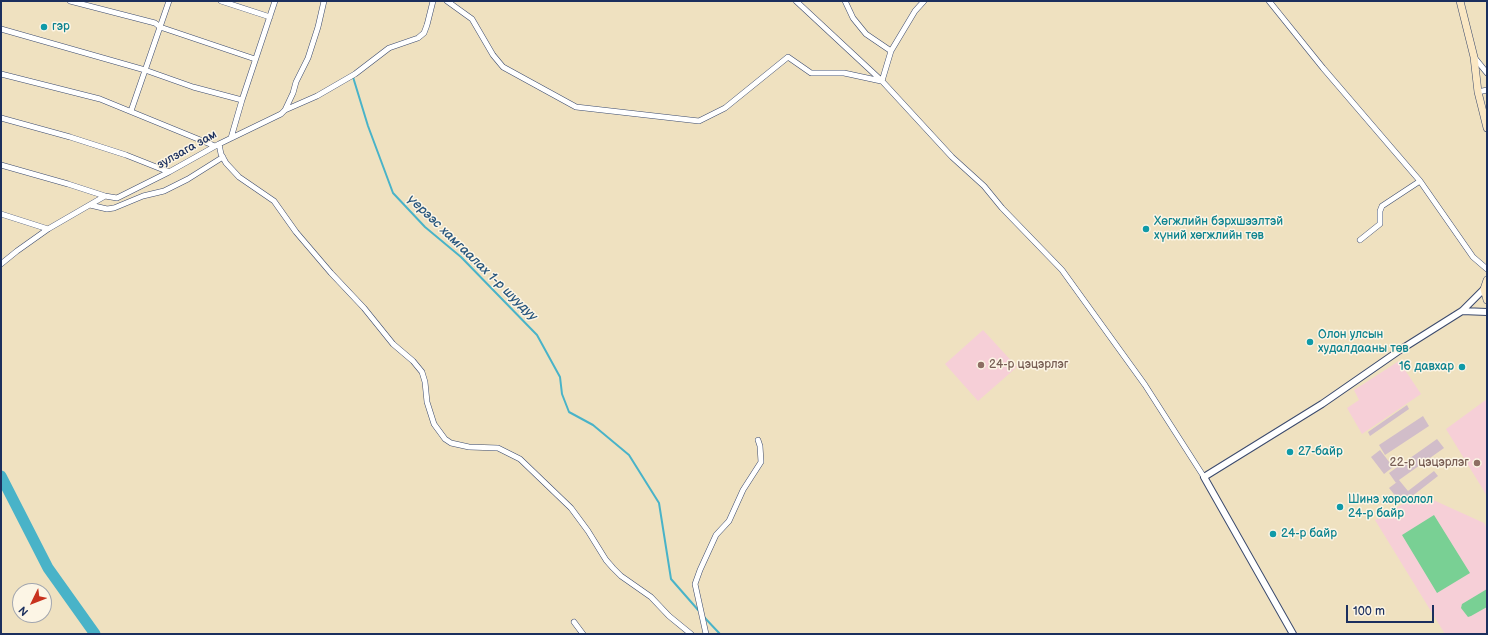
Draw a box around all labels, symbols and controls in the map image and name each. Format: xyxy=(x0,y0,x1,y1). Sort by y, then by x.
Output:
place label: гэр xyxy=(52,20,70,34)
marker: гэр xyxy=(39,22,49,32)
street label: зулзага зам xyxy=(154,128,220,172)
water label: үерээс хамгаалах 1-р шуудуу xyxy=(404,192,540,324)
place label: Хөгжлийн бэрхшээлтэй хүний хөгжлийн төв xyxy=(1154,215,1283,243)
marker: Хөгжлийн бэрхшээлтэй хүний хөгжлийн төв xyxy=(1141,224,1151,234)
place label: Олон улсын худалдааны төв xyxy=(1318,328,1409,356)
marker: Олон улсын худалдааны төв xyxy=(1305,337,1315,347)
place label: 24-р цэцэрлэг xyxy=(989,358,1068,372)
marker: 24-р цэцэрлэг xyxy=(976,360,986,370)
place label: 16 давхар xyxy=(1399,360,1454,374)
marker: 16 давхар xyxy=(1457,362,1467,372)
place label: 27-байр xyxy=(1298,445,1343,459)
marker: 27-байр xyxy=(1285,447,1295,457)
place label: 22-р цэцэрлэг xyxy=(1390,456,1469,470)
marker: 22-р цэцэрлэг xyxy=(1472,458,1482,468)
place label: Шинэ хороолол 24-р байр xyxy=(1348,493,1433,521)
marker: Шинэ хороолол 24-р байр xyxy=(1335,502,1345,512)
place label: 24-р байр xyxy=(1281,527,1337,541)
marker: 24-р байр xyxy=(1268,529,1278,539)
north arrow xyxy=(12,583,52,623)
scale bar xyxy=(1348,597,1436,623)
text: N xyxy=(16,603,31,618)
text: 100 m xyxy=(1353,604,1385,619)

